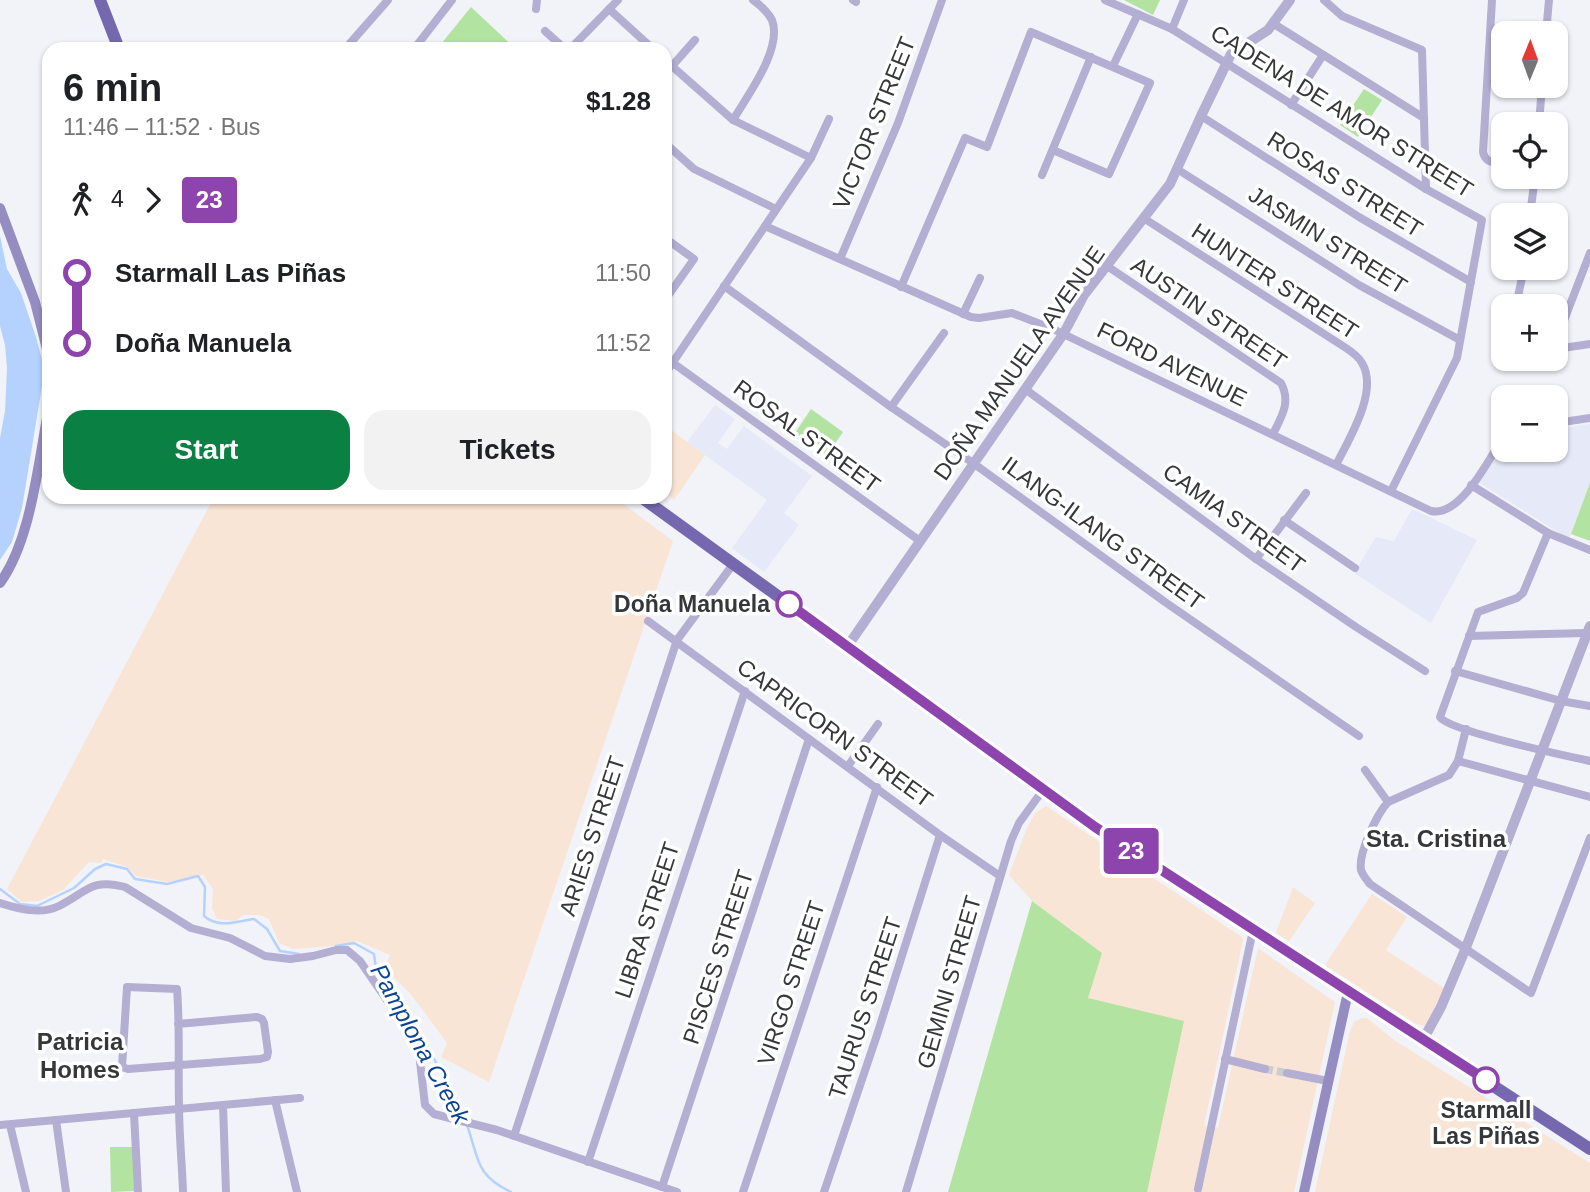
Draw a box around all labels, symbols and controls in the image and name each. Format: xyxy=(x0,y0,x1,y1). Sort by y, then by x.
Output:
street label: CADENA DE AMOR STREET xyxy=(1206,19,1478,203)
north arrow xyxy=(1491,21,1568,98)
map controls xyxy=(1491,21,1568,462)
street label: VICTOR STREET xyxy=(828,33,920,213)
text: 6 min xyxy=(63,67,162,109)
text: $1.28 xyxy=(586,86,651,116)
button: locate xyxy=(1491,112,1568,189)
text: 11:46 – 11:52 · Bus xyxy=(63,114,260,140)
street label: ROSAS STREET xyxy=(1263,126,1427,242)
icon: walk xyxy=(63,181,101,219)
icon: forward xyxy=(134,181,172,219)
street label: JASMIN STREET xyxy=(1244,181,1412,299)
text: 4 xyxy=(111,186,124,212)
text: 23 xyxy=(196,186,223,213)
button: layers xyxy=(1491,203,1568,280)
street label: HUNTER STREET xyxy=(1187,218,1363,344)
street label: DOÑA MANUELA AVENUE xyxy=(928,241,1110,485)
street label: AUSTIN STREET xyxy=(1127,251,1291,375)
text: Starmall Las Piñas xyxy=(115,258,346,288)
text: 11:50 xyxy=(595,260,651,286)
button: + xyxy=(1491,294,1568,371)
street label: FORD AVENUE xyxy=(1093,317,1251,411)
text: Doña Manuela xyxy=(115,328,291,358)
text: 11:52 xyxy=(595,330,651,356)
street label: ROSAL STREET xyxy=(729,374,885,498)
button: − xyxy=(1491,385,1568,462)
button: Start xyxy=(63,410,350,490)
button: Tickets xyxy=(364,410,651,490)
street label: ILANG-ILANG STREET xyxy=(997,451,1209,615)
street label: CAMIA STREET xyxy=(1158,458,1310,578)
place label: Doña Manuela xyxy=(614,591,770,617)
marker: Doña Manuela xyxy=(776,591,802,617)
street label: CAPRICORN STREET xyxy=(732,653,938,813)
street label: ARIES STREET xyxy=(554,753,630,919)
district label: Sta. Cristina xyxy=(1366,825,1507,852)
line badge: 23 xyxy=(1100,828,1162,874)
text: 23 xyxy=(1118,837,1144,864)
street label: LIBRA STREET xyxy=(610,839,684,1001)
street label: PISCES STREET xyxy=(678,867,758,1047)
street label: GEMINI STREET xyxy=(912,892,986,1072)
street label: VIRGO STREET xyxy=(752,898,830,1068)
street label: TAURUS STREET xyxy=(823,914,907,1102)
water label: Pamplona Creek xyxy=(365,959,477,1130)
district label: Patricia Homes xyxy=(37,1028,124,1083)
marker: Starmall Las Piñas xyxy=(1473,1067,1499,1093)
place label: Starmall Las Piñas xyxy=(1432,1097,1540,1149)

